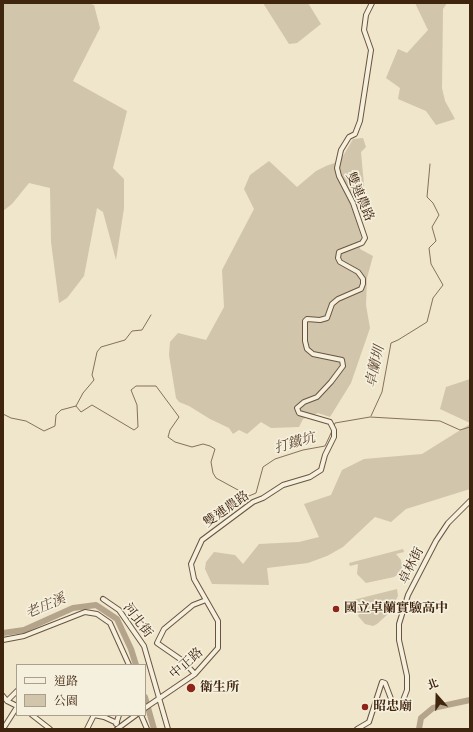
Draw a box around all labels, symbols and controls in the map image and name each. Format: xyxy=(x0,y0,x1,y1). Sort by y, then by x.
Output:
street label: 雙連農路 xyxy=(342,170,376,224)
water label: 卓蘭圳 xyxy=(363,345,389,389)
water label: 打鐵坑 xyxy=(272,430,318,458)
street label: 雙連農路 xyxy=(201,489,253,531)
street label: 卓林街 xyxy=(396,545,428,587)
water label: 老庄溪 xyxy=(23,591,69,623)
street label: 河北街 xyxy=(119,601,155,641)
place label: 國立卓蘭實驗高中 xyxy=(344,601,448,617)
marker: 國立卓蘭實驗高中 xyxy=(331,604,341,614)
street label: 中正路 xyxy=(167,645,207,683)
legend xyxy=(16,664,146,716)
text: 道路 xyxy=(54,674,78,689)
north arrow xyxy=(417,676,457,716)
text: 北 xyxy=(425,676,440,692)
place label: 衛生所 xyxy=(200,680,239,696)
marker: 衛生所 xyxy=(185,682,197,694)
text: 公園 xyxy=(54,694,78,709)
place label: 昭忠廟 xyxy=(373,699,412,715)
marker: 昭忠廟 xyxy=(360,702,370,712)

